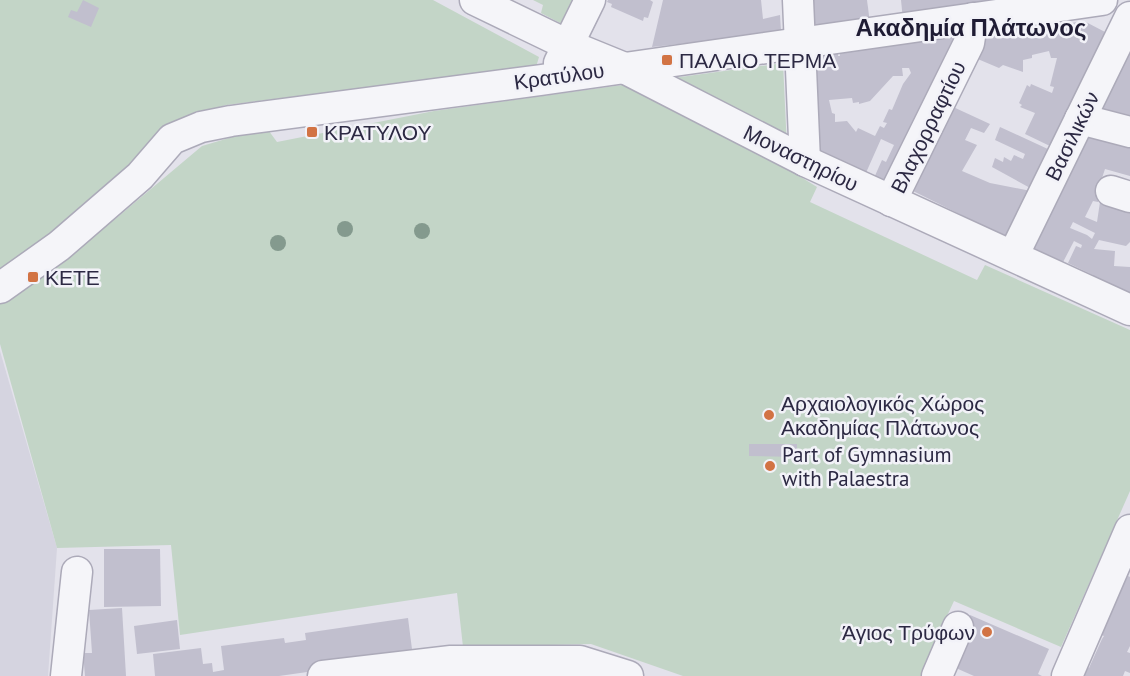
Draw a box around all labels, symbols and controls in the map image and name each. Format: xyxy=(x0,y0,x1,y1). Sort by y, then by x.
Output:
district label: Ακαδημία Πλάτωνος xyxy=(856,12,1086,43)
place label: ΠΑΛΑΙΟ ΤΕΡΜΑ xyxy=(679,47,836,74)
marker: ΠΑΛΑΙΟ ΤΕΡΜΑ xyxy=(660,53,674,67)
street label: Κρατύλου xyxy=(512,56,606,96)
street label: Βλαχορραφτίου xyxy=(884,56,972,198)
street label: Βασιλικών xyxy=(1039,87,1105,185)
place label: ΚΡΑΤΥΛΟΥ xyxy=(324,119,431,146)
street label: Μοναστηρίου xyxy=(739,119,863,197)
marker: ΚΡΑΤΥΛΟΥ xyxy=(305,125,319,139)
place label: ΚΕΤΕ xyxy=(45,264,100,291)
marker: ΚΕΤΕ xyxy=(26,270,40,284)
place label: Αρχαιολογικός Χώρος Ακαδημίας Πλάτωνος xyxy=(781,390,984,441)
marker: Αρχαιολογικός Χώρος Ακαδημίας Πλάτωνος xyxy=(762,408,776,422)
place label: Part of Gymnasium with Palaestra xyxy=(782,441,952,492)
marker: Part of Gymnasium with Palaestra xyxy=(763,459,777,473)
place label: Άγιος Τρύφων xyxy=(842,619,975,646)
marker: Άγιος Τρύφων xyxy=(980,625,994,639)

